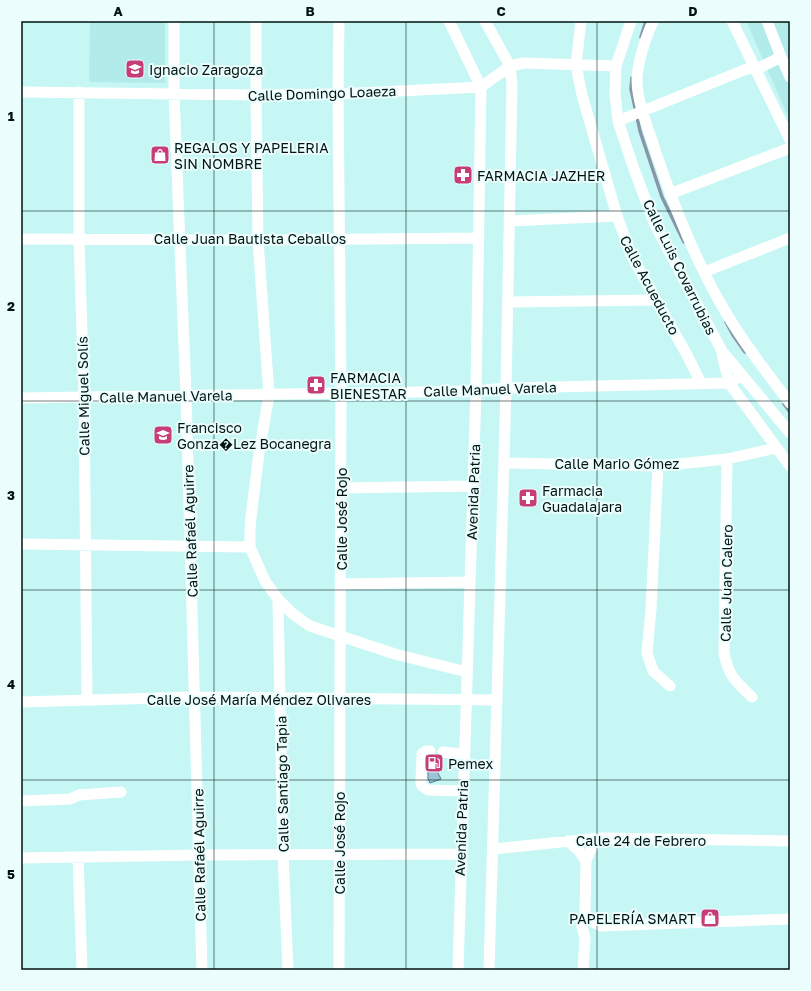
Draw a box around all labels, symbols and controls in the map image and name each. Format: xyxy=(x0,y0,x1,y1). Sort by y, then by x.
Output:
text: A xyxy=(113,3,123,19)
text: B xyxy=(305,3,315,19)
text: C xyxy=(496,3,506,19)
text: D xyxy=(688,3,698,19)
school or university icon: Ignacio Zaragoza xyxy=(124,58,146,80)
place label: Ignacio Zaragoza xyxy=(149,61,263,78)
street label: Calle Domingo Loaeza xyxy=(247,82,397,104)
text: 1 xyxy=(8,108,15,124)
place label: REGALOS Y PAPELERIA SIN NOMBRE xyxy=(174,139,329,172)
shop icon: REGALOS Y PAPELERIA SIN NOMBRE xyxy=(149,144,171,166)
pharmacy icon: FARMACIA JAZHER xyxy=(452,164,474,186)
place label: FARMACIA JAZHER xyxy=(477,167,605,184)
street label: Calle Luis Covarrubias xyxy=(640,196,720,338)
street label: Calle Juan Bautista Ceballos xyxy=(154,230,346,247)
street label: Calle Acueducto xyxy=(617,232,683,338)
text: 2 xyxy=(7,298,15,314)
street label: Calle Miguel Solís xyxy=(73,336,93,456)
place label: FARMACIA BIENESTAR xyxy=(330,369,407,402)
pharmacy icon: FARMACIA BIENESTAR xyxy=(305,374,327,396)
street label: Calle Manuel Varela xyxy=(423,378,557,400)
street label: Calle Manuel Varela xyxy=(99,386,233,406)
place label: Francisco Gonza�Lez Bocanegra xyxy=(177,419,331,452)
school or university icon: Francisco Gonza�Lez Bocanegra xyxy=(152,424,174,446)
street label: Avenida Patria xyxy=(463,444,483,540)
street label: Calle Mario Gómez xyxy=(555,455,679,472)
street label: Calle Rafaél Aguirre xyxy=(179,464,201,598)
street label: Calle José Rojo xyxy=(333,467,350,571)
place label: Farmacia Guadalajara xyxy=(542,482,622,515)
text: 3 xyxy=(7,487,15,503)
pharmacy icon: Farmacia Guadalajara xyxy=(517,487,539,509)
street label: Calle Juan Calero xyxy=(716,524,736,642)
text: 4 xyxy=(7,676,15,692)
street label: Calle José María Méndez Olivares xyxy=(147,691,371,708)
street label: Calle Santiago Tapia xyxy=(272,716,292,852)
fuel station icon: Pemex xyxy=(423,752,445,774)
place label: Pemex xyxy=(448,755,493,772)
street label: Avenida Patria xyxy=(451,780,471,876)
street label: Calle Rafaél Aguirre xyxy=(189,788,209,922)
street label: Calle José Rojo xyxy=(331,791,348,895)
street label: Calle 24 de Febrero xyxy=(576,832,706,849)
text: 5 xyxy=(7,866,15,882)
shop icon: PAPELERÍA SMART xyxy=(699,907,721,929)
place label: PAPELERÍA SMART xyxy=(569,910,696,927)

